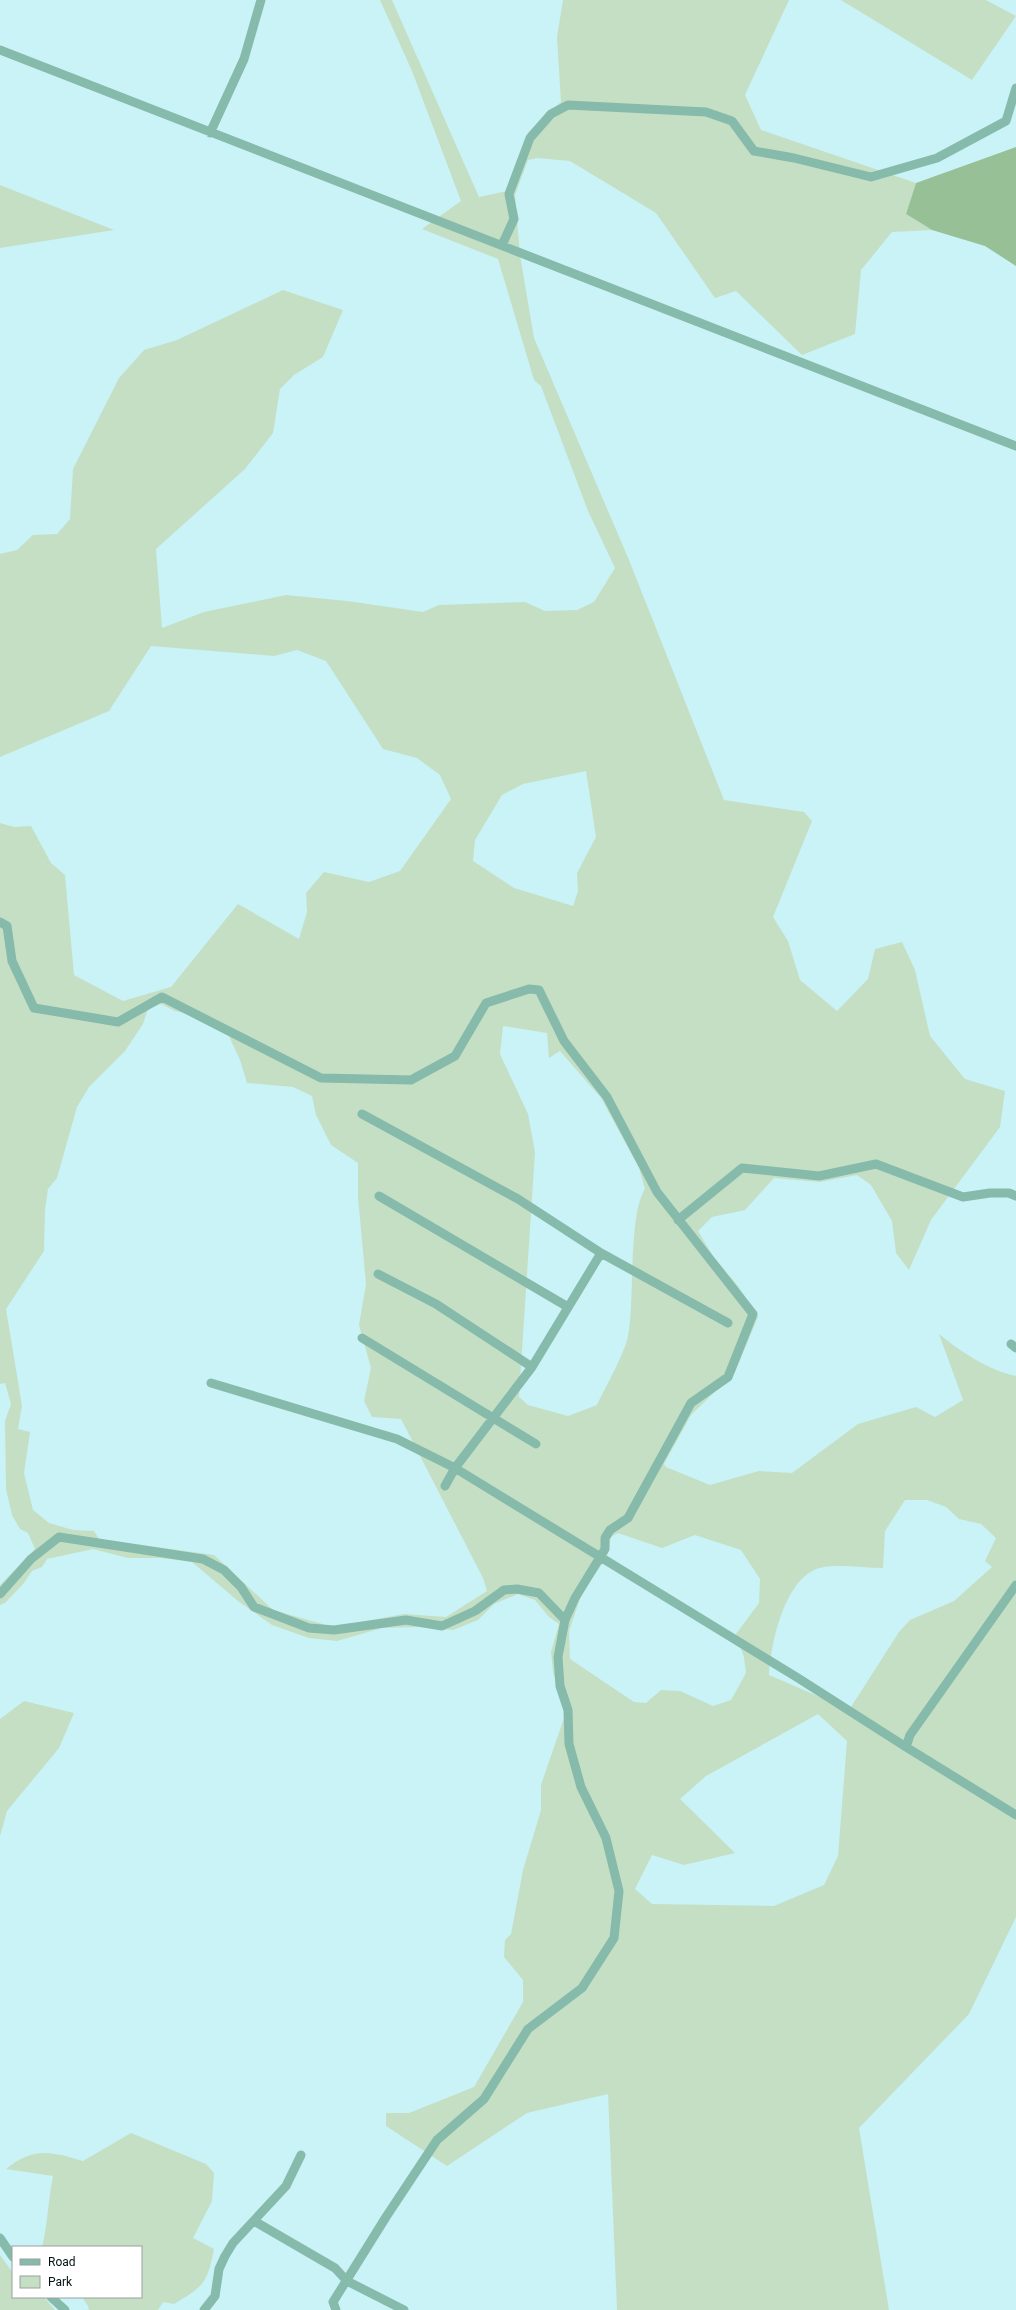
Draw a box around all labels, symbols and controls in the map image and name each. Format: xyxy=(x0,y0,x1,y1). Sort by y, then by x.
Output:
legend xyxy=(12,2246,142,2298)
text: Road xyxy=(48,2255,76,2269)
text: Park xyxy=(48,2275,73,2289)

